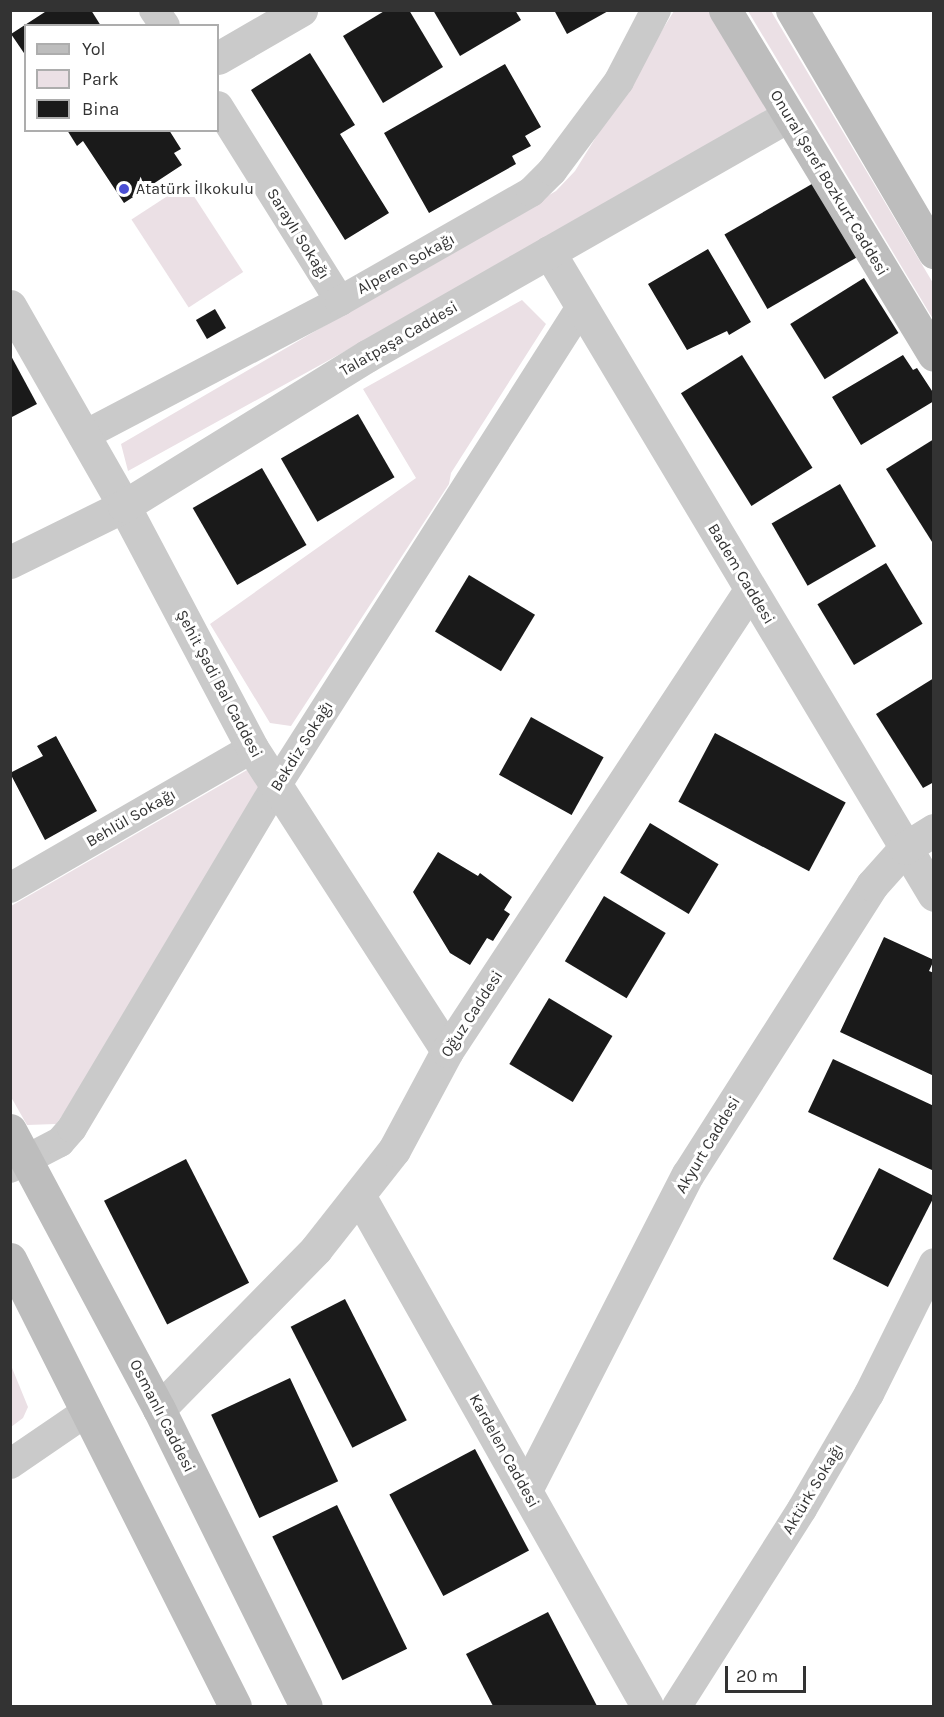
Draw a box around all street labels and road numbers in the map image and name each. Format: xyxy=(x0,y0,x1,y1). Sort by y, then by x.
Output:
street label: Onural Şeref Bozkurt Caddesi xyxy=(766,87,892,279)
street label: Saraylı Sokağı xyxy=(262,185,334,283)
street label: Alperen Sokağı xyxy=(354,229,458,299)
street label: Talatpaşa Caddesi xyxy=(337,297,461,381)
street label: Badem Caddesi xyxy=(703,520,779,628)
street label: Şehit Şadi Bal Caddesi xyxy=(172,607,266,761)
street label: Bekdiz Sokağı xyxy=(267,697,337,795)
street label: Behlül Sokağı xyxy=(83,785,179,851)
street label: Oğuz Caddesi xyxy=(437,967,507,1061)
street label: Akyurt Caddesi xyxy=(672,1093,744,1197)
street label: Osmanlı Caddesi xyxy=(125,1356,199,1476)
street label: Kardelen Caddesi xyxy=(465,1391,543,1511)
street label: Aktürk Sokağı xyxy=(778,1440,848,1538)

